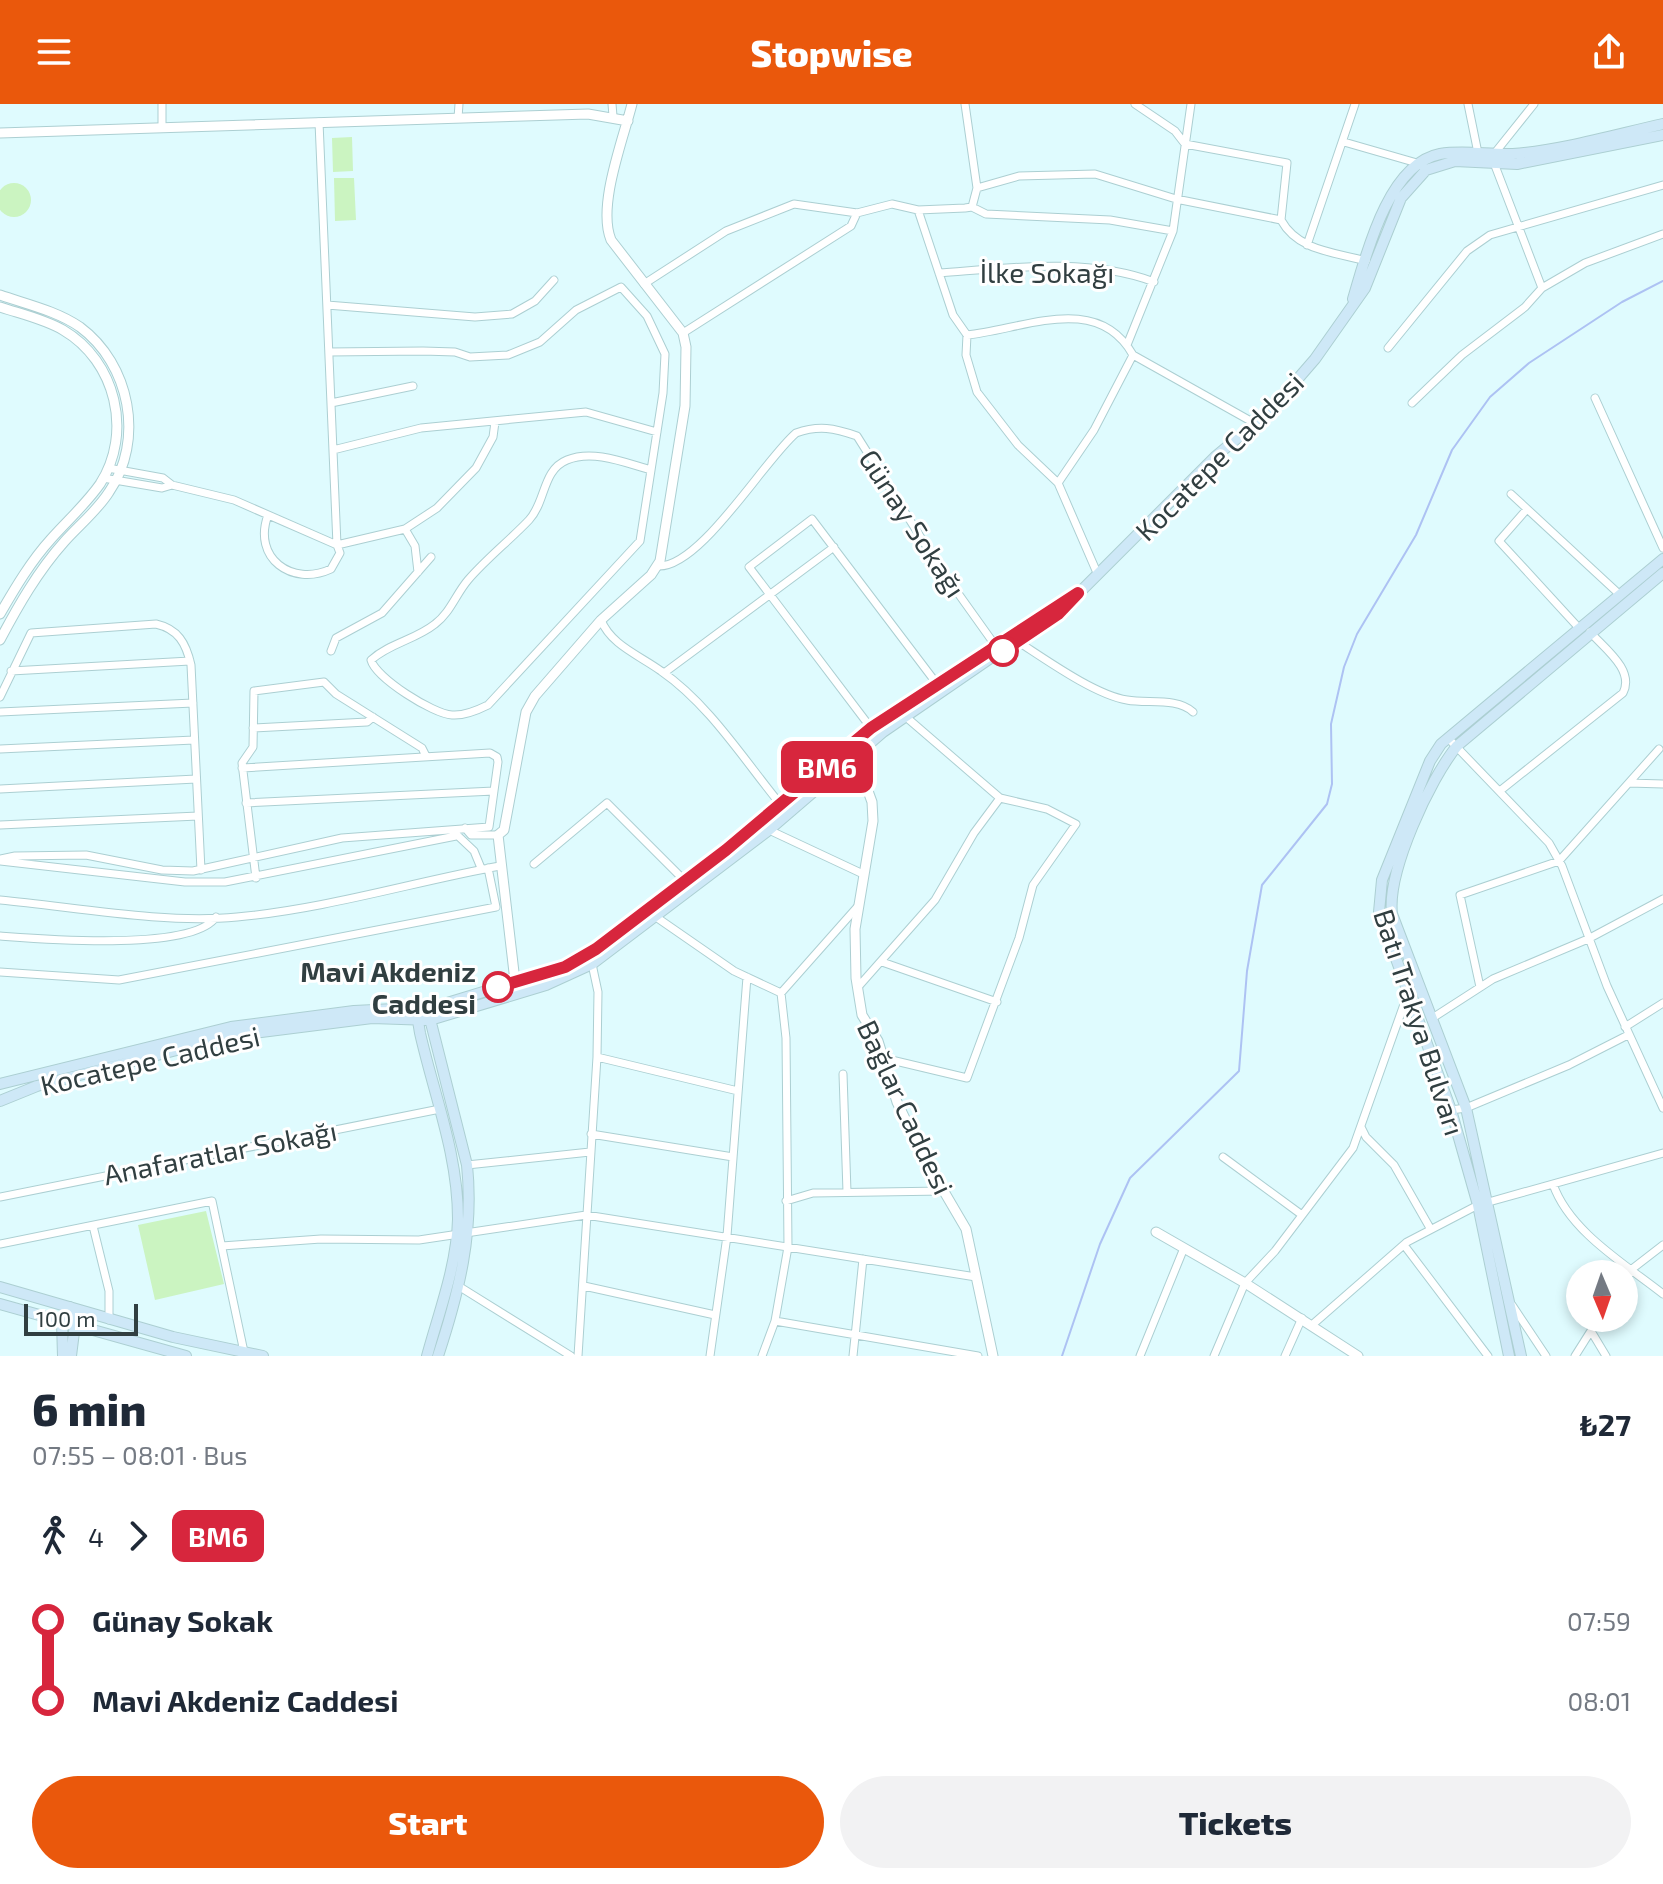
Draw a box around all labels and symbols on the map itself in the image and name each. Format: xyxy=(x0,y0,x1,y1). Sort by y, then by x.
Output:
street label: İlke Sokağı xyxy=(980,255,1114,289)
street label: Kocatepe Caddesi xyxy=(1128,365,1310,547)
street label: Günay Sokağı xyxy=(853,443,973,603)
unlabelled marker xyxy=(988,636,1018,666)
line badge: BM6 xyxy=(781,741,873,793)
street label: Batı Trakya Bulvarı xyxy=(1367,904,1473,1140)
place label: Mavi Akdeniz Caddesi xyxy=(300,954,476,1020)
marker: Mavi Akdeniz Caddesi xyxy=(483,972,513,1002)
street label: Bağlar Caddesi xyxy=(851,1014,961,1200)
street label: Kocatepe Caddesi xyxy=(37,1018,263,1102)
street label: Anafaratlar Sokağı xyxy=(101,1113,339,1191)
north arrow xyxy=(1566,1260,1638,1332)
scale bar xyxy=(24,1300,138,1336)

